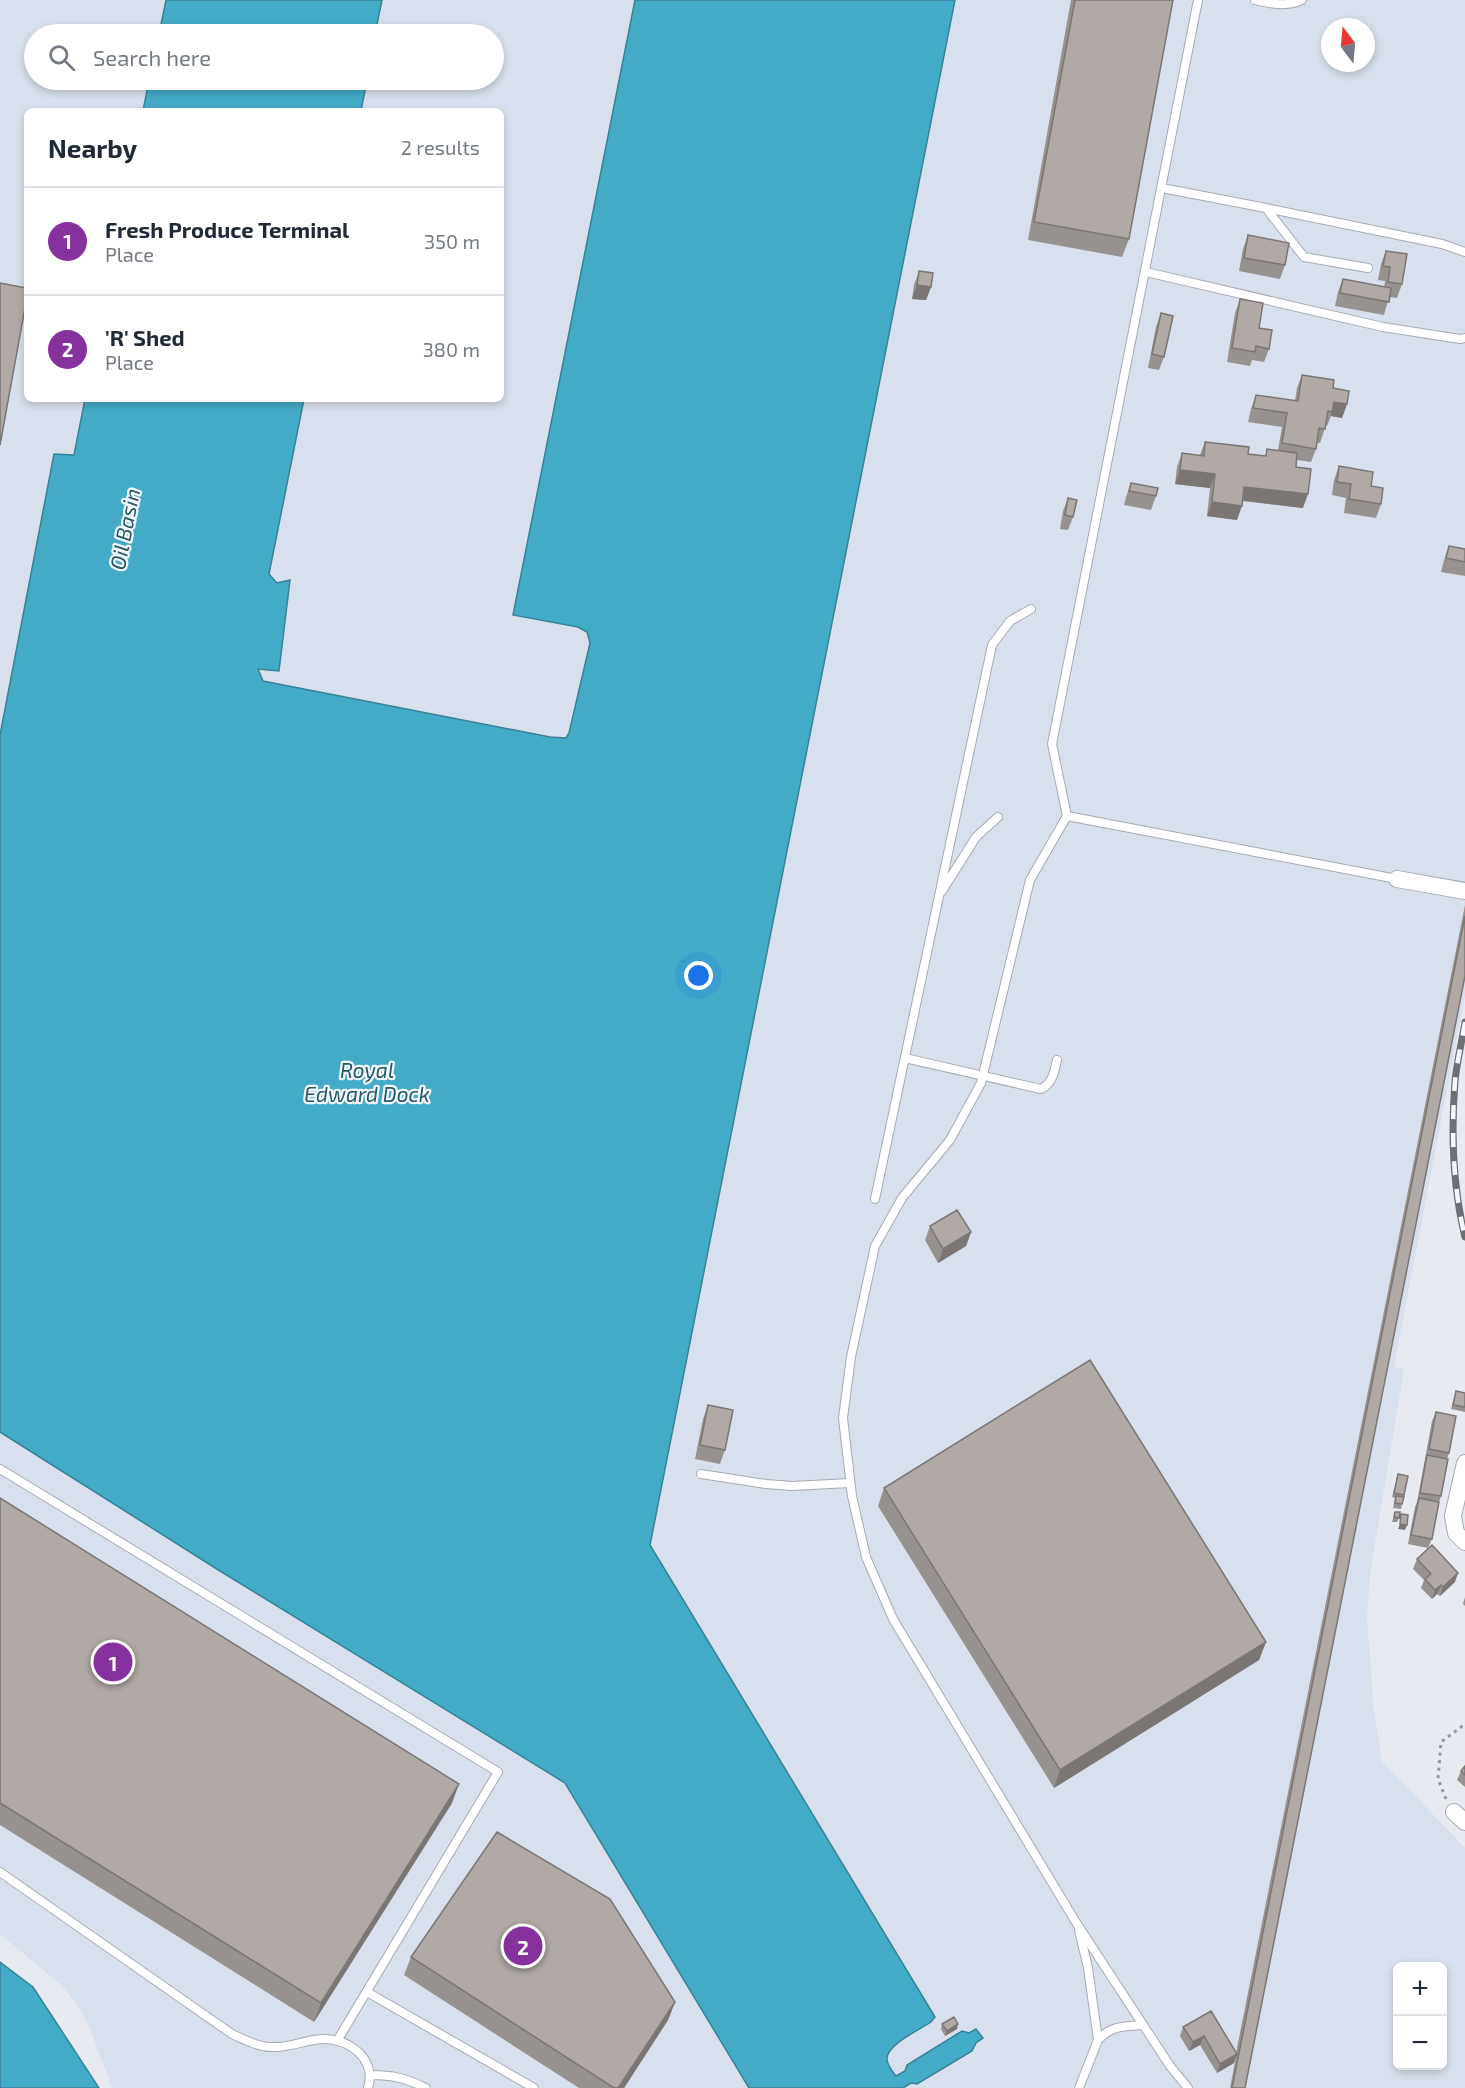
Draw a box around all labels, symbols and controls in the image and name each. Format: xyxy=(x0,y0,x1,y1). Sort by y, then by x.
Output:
north arrow xyxy=(1321,18,1375,72)
search box xyxy=(24,24,504,90)
icon: search xyxy=(45,41,78,74)
text: Search here xyxy=(93,44,211,70)
text: Nearby xyxy=(48,132,137,163)
text: 2 results xyxy=(401,135,480,159)
text: Fresh Produce Terminal xyxy=(105,216,349,242)
text: 1 xyxy=(63,229,72,253)
text: 350 m xyxy=(424,229,480,253)
text: Place xyxy=(105,242,154,266)
text: 'R' Shed xyxy=(105,324,185,350)
text: 2 xyxy=(62,337,73,361)
text: 380 m xyxy=(423,337,480,361)
text: Place xyxy=(105,350,154,374)
water label: Oil Basin xyxy=(104,486,144,572)
your location xyxy=(684,961,713,990)
water label: Royal Edward Dock xyxy=(304,1057,430,1106)
pin: 1 xyxy=(94,1640,132,1684)
pin: 2 xyxy=(504,1924,542,1968)
map controls xyxy=(1393,1962,1447,2070)
button: + xyxy=(1393,1962,1447,2016)
button: − xyxy=(1393,2016,1447,2070)

